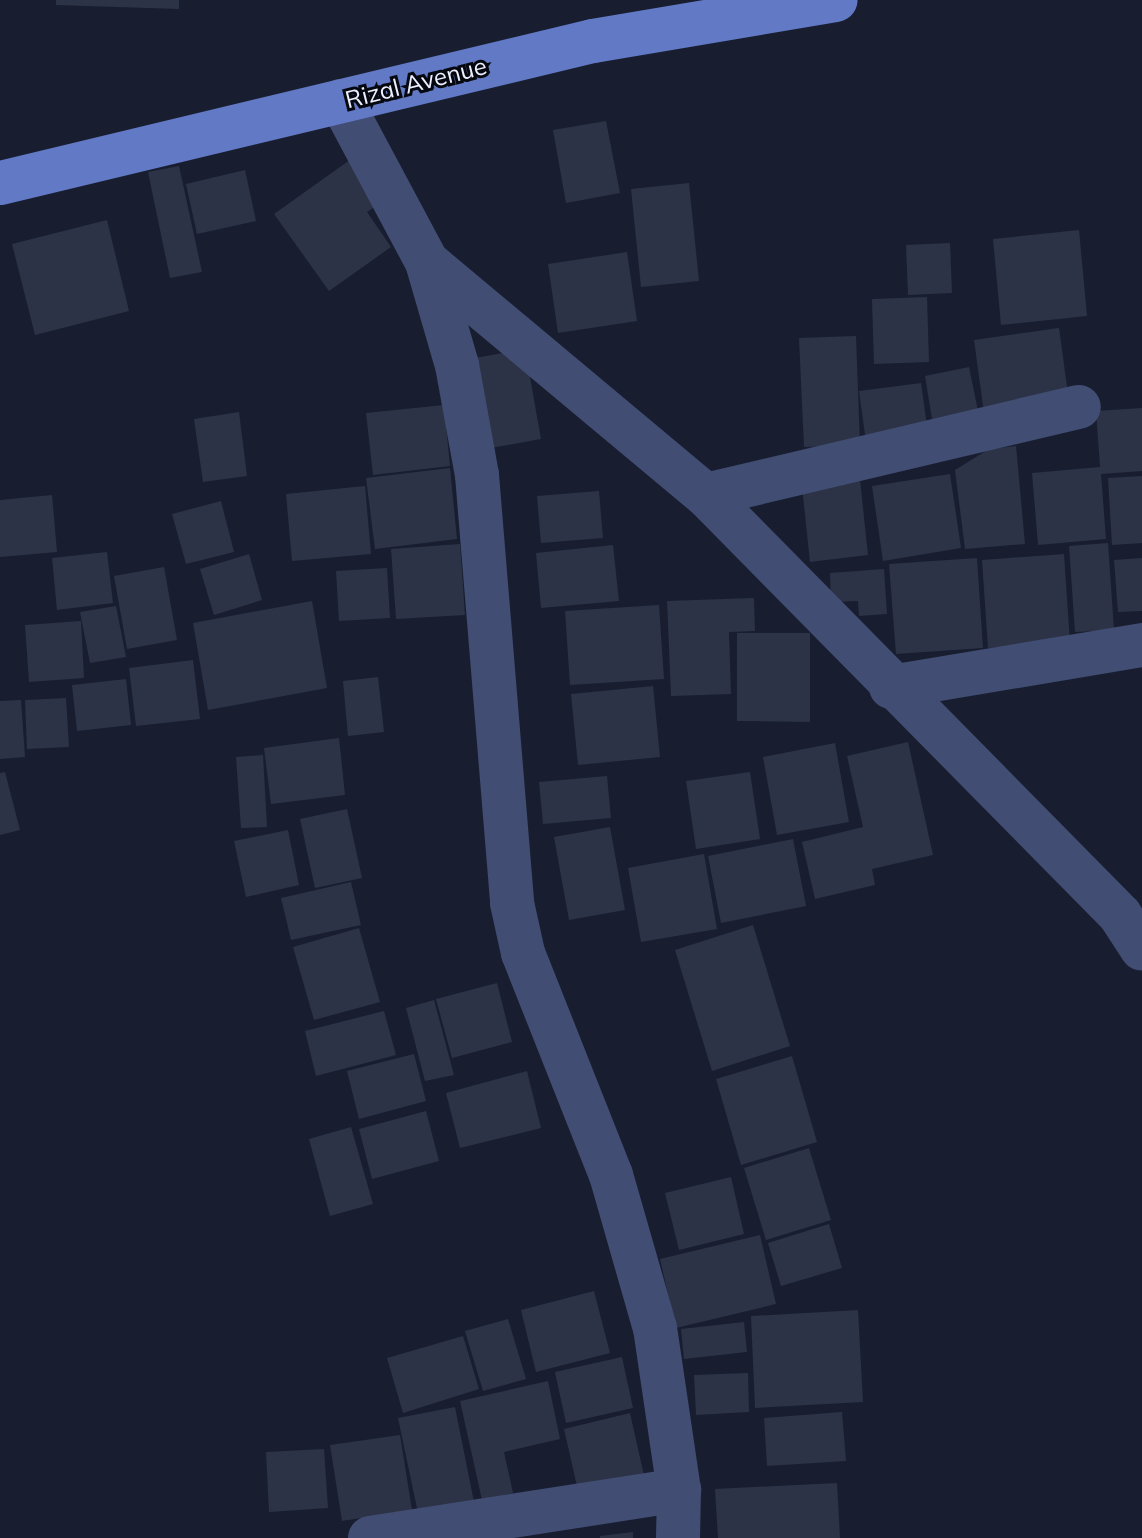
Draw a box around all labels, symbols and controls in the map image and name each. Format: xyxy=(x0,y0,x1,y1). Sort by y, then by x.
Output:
street label: Rizal Avenue xyxy=(342,52,490,114)

